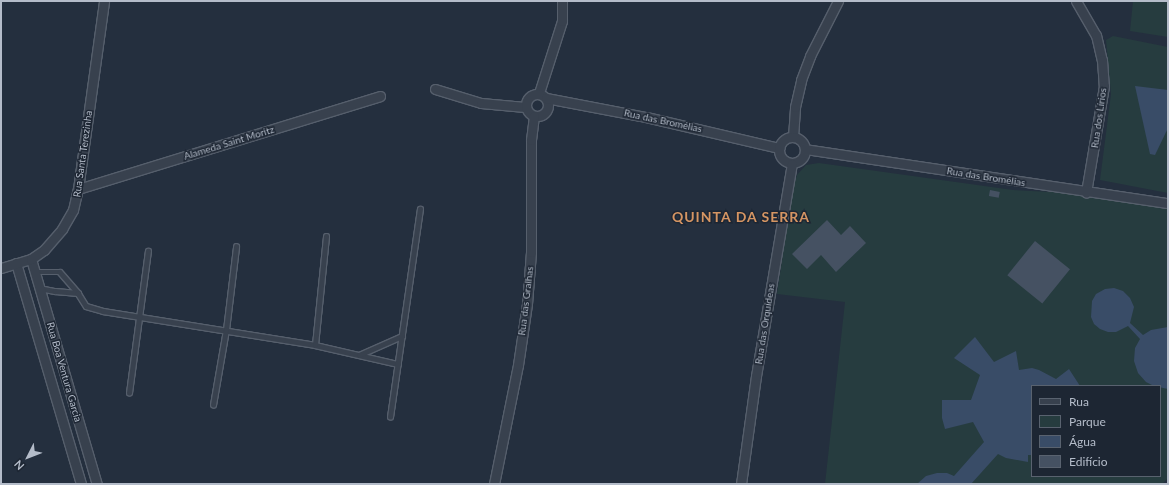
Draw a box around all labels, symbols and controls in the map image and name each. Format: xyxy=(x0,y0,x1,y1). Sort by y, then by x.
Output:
street label: Rua dos Lírios xyxy=(1089,87,1109,149)
street label: Rua das Bromélias xyxy=(623,107,703,135)
street label: Rua Santa Terezinha xyxy=(71,110,95,198)
street label: Alameda Saint Moritz xyxy=(182,124,276,162)
street label: Rua das Bromélias xyxy=(946,165,1026,189)
district label: QUINTA DA SERRA xyxy=(671,209,811,225)
street label: Rua das Gralhas xyxy=(516,266,536,336)
street label: Rua das Orquídeas xyxy=(753,283,777,365)
street label: Rua Boa Ventura Garcia xyxy=(44,321,84,423)
legend xyxy=(1031,385,1161,477)
text: Rua xyxy=(1069,394,1089,409)
text: Parque xyxy=(1069,414,1106,429)
text: Água xyxy=(1069,434,1096,449)
north arrow xyxy=(8,437,48,477)
text: Edifício xyxy=(1069,454,1108,469)
text: N xyxy=(11,458,26,473)

